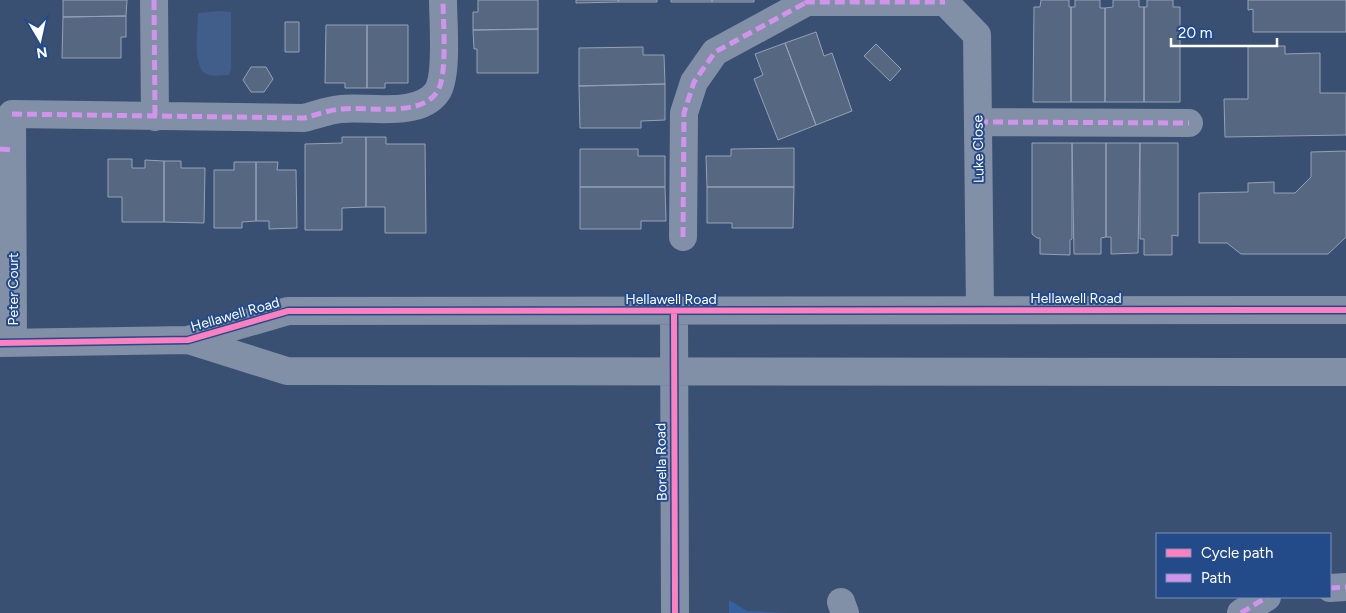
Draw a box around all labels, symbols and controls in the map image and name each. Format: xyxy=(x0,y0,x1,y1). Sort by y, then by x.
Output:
north arrow xyxy=(15,15,65,65)
scale bar xyxy=(1171,15,1277,47)
text: 20 m xyxy=(1178,24,1212,42)
text: N xyxy=(35,43,49,62)
street label: Luke Close xyxy=(969,114,988,183)
street label: Peter Court xyxy=(5,253,22,325)
street label: Hellawell Road xyxy=(1030,290,1122,307)
street label: Hellawell Road xyxy=(625,291,717,308)
street label: Hellawell Road xyxy=(189,294,282,335)
street label: Borella Road xyxy=(652,423,671,501)
legend xyxy=(1156,533,1331,598)
text: Cycle path xyxy=(1201,544,1273,562)
text: Path xyxy=(1201,569,1231,587)

